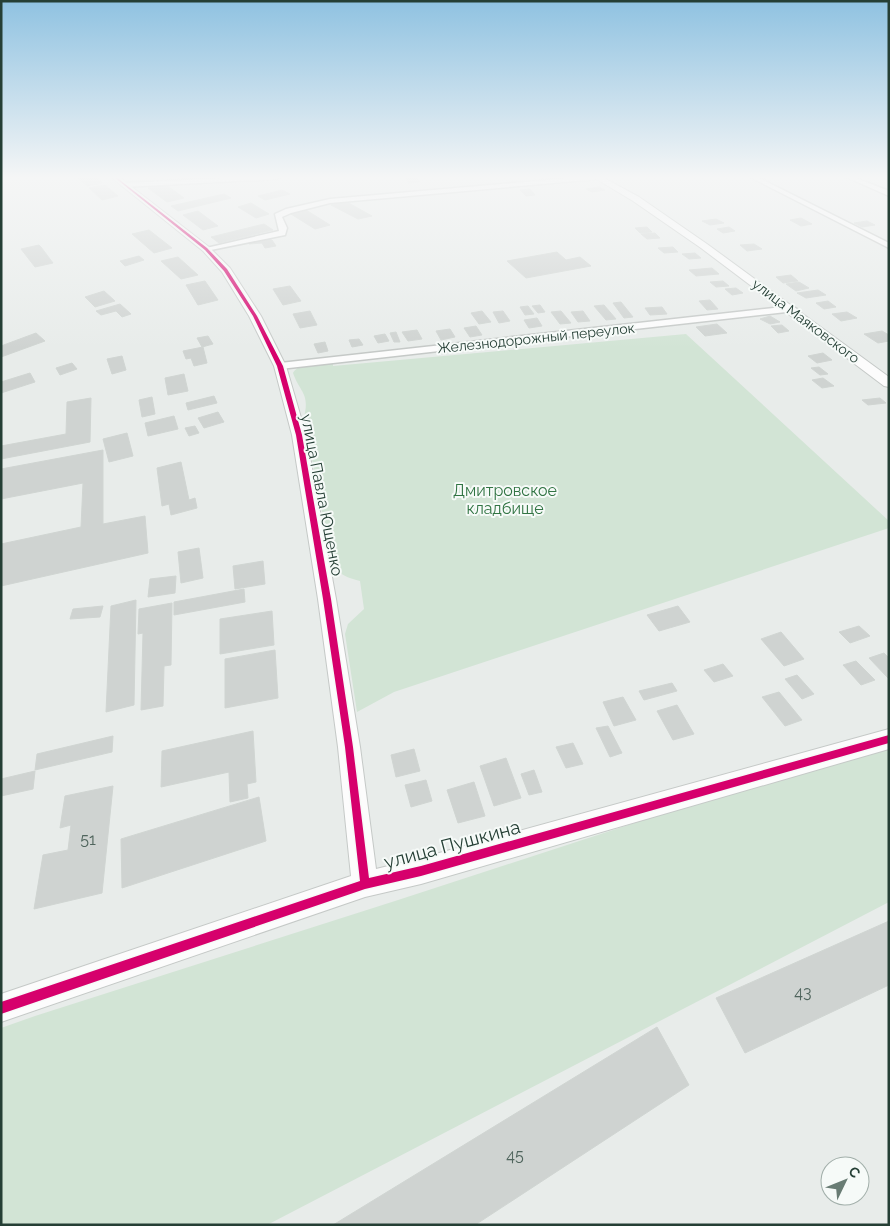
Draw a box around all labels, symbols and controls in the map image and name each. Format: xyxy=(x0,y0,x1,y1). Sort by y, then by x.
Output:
street label: улица Маяковского xyxy=(749,276,863,366)
street label: Железнодорожный переулок xyxy=(436,320,636,356)
street label: улица Павла Ющенко xyxy=(297,412,347,578)
park label: Дмитровское кладбище xyxy=(453,481,557,518)
street label: улица Пушкина xyxy=(381,815,523,873)
house number: 51 xyxy=(80,830,96,849)
house number: 43 xyxy=(794,983,812,1002)
house number: 45 xyxy=(506,1146,524,1165)
north arrow xyxy=(820,1156,870,1206)
text: С xyxy=(845,1163,864,1181)

